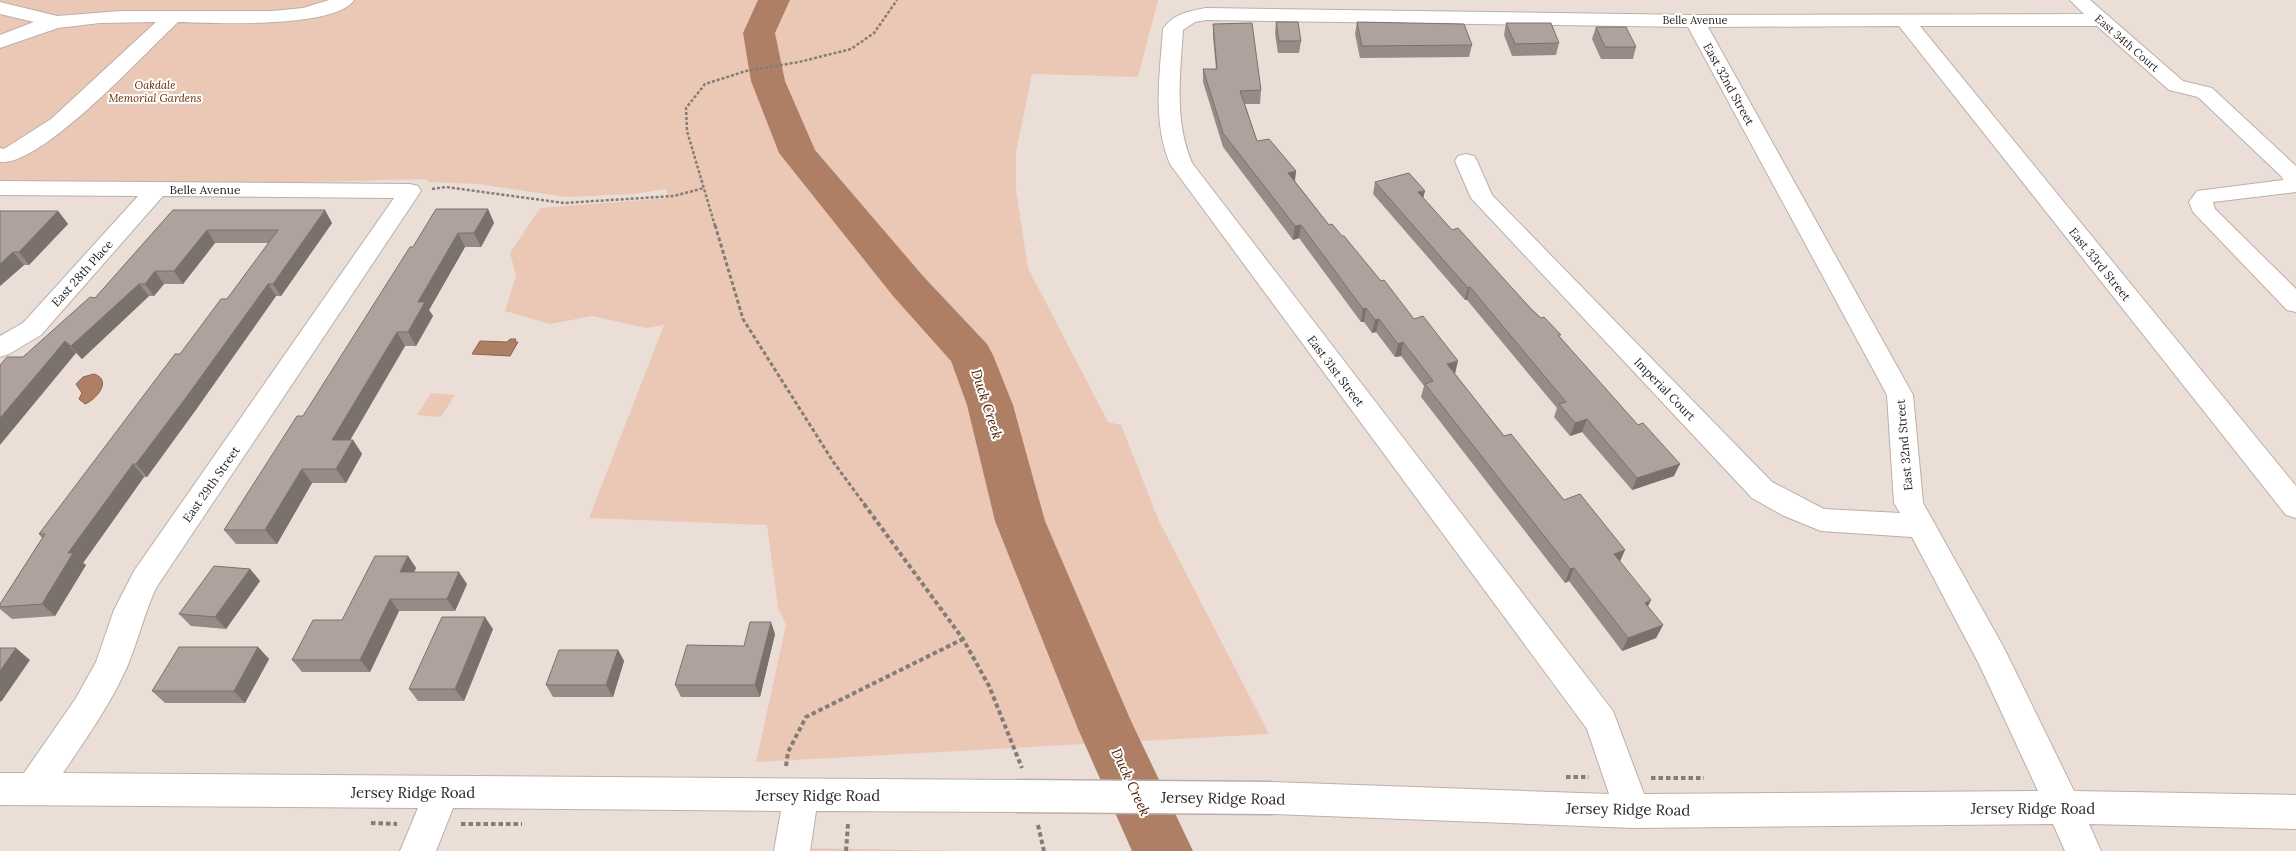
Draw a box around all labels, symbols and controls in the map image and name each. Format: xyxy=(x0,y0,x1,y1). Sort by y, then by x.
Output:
street label: East 34th Court xyxy=(2092,11,2162,75)
street label: Belle Avenue xyxy=(1663,13,1728,27)
street label: East 32nd Street xyxy=(1700,40,1758,128)
park label: Oakdale Memorial Gardens xyxy=(108,78,202,105)
street label: Belle Avenue xyxy=(170,182,241,197)
street label: East 33rd Street xyxy=(2066,224,2134,304)
street label: East 28th Place xyxy=(48,236,116,309)
street label: East 31st Street xyxy=(1304,332,1368,410)
street label: Imperial Court xyxy=(1631,354,1699,424)
water label: Duck Creek xyxy=(967,367,1007,441)
street label: East 32nd Street xyxy=(1892,398,1915,491)
street label: East 29th Street xyxy=(179,443,243,525)
water label: Duck Creek xyxy=(1107,745,1155,819)
street label: Jersey Ridge Road xyxy=(350,783,475,802)
street label: Jersey Ridge Road xyxy=(755,786,880,805)
street label: Jersey Ridge Road xyxy=(1160,787,1285,809)
street label: Jersey Ridge Road xyxy=(1565,798,1690,820)
street label: Jersey Ridge Road xyxy=(1970,799,2095,818)

